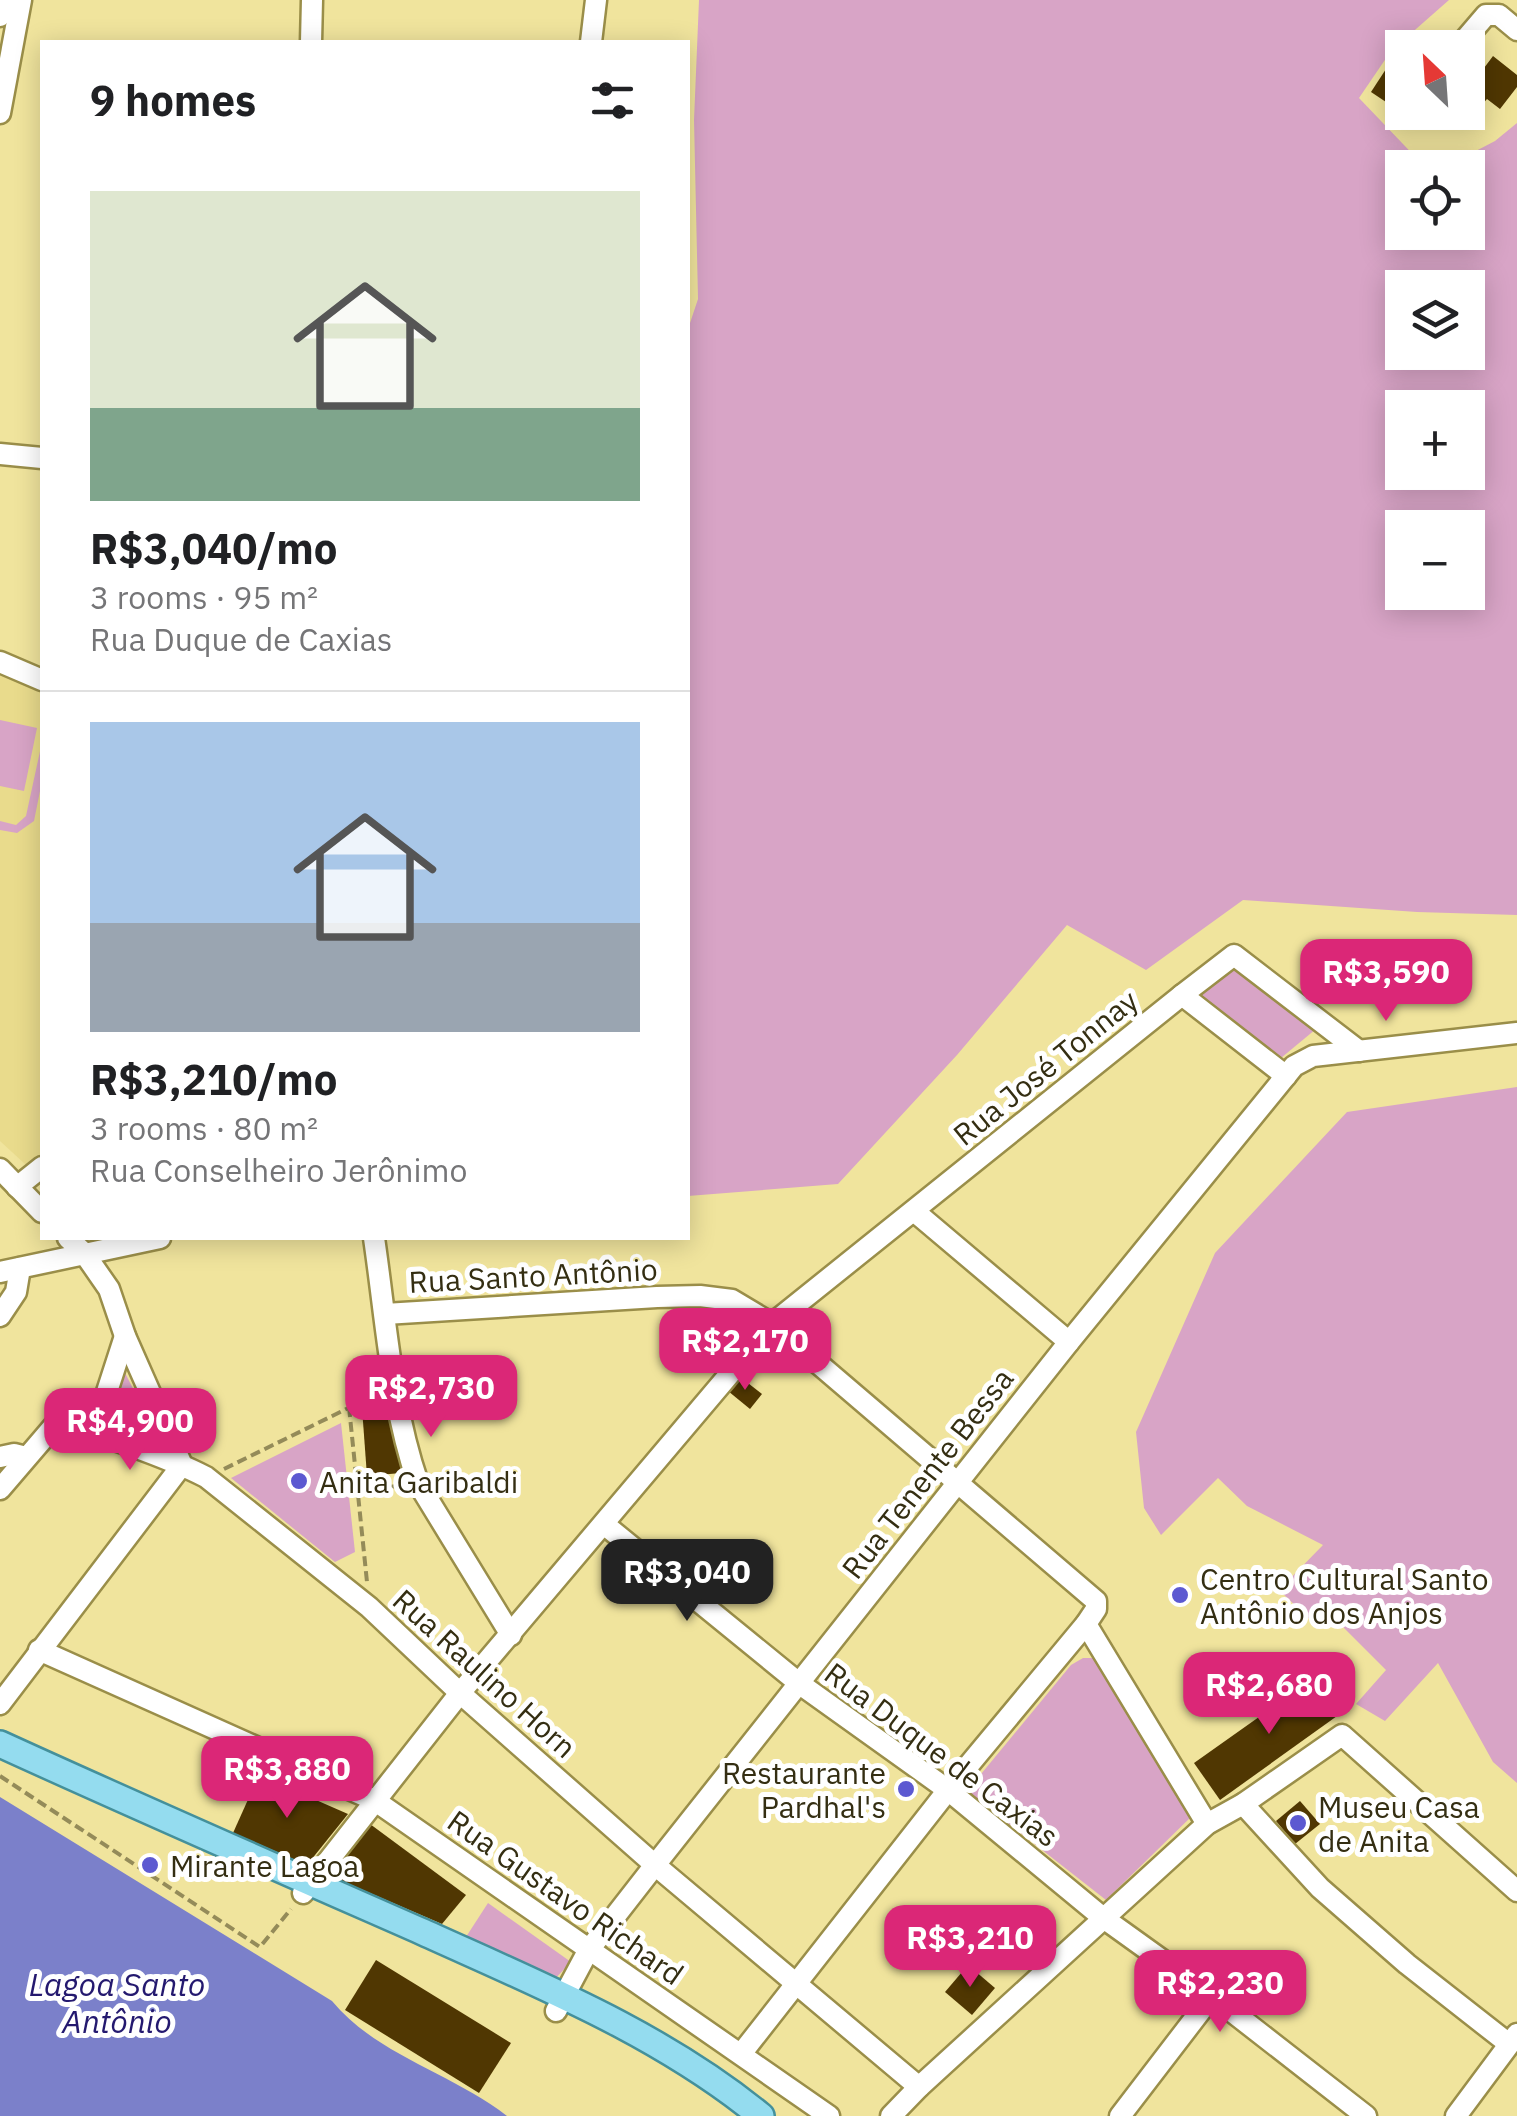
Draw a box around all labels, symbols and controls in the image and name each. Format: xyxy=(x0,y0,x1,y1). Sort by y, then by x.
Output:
north arrow xyxy=(1385,30,1485,130)
map controls xyxy=(1385,30,1485,610)
text: 9 homes xyxy=(90,73,256,128)
icon: filters xyxy=(585,73,640,128)
button: locate xyxy=(1385,150,1485,250)
icon: home xyxy=(275,256,455,436)
button: layers xyxy=(1385,270,1485,370)
button: + xyxy=(1385,390,1485,490)
button: − xyxy=(1385,510,1485,610)
text: R$3,040/mo xyxy=(90,521,338,576)
text: 3 rooms · 95 m² xyxy=(90,576,318,618)
text: Rua Duque de Caxias xyxy=(90,618,392,660)
icon: home xyxy=(275,787,455,967)
pin: R$3,590 xyxy=(1294,939,1478,1024)
text: R$3,590 xyxy=(1322,950,1450,992)
street label: Rua José Tonnay xyxy=(945,981,1145,1153)
text: R$3,210/mo xyxy=(90,1052,338,1107)
text: 3 rooms · 80 m² xyxy=(90,1107,318,1149)
text: Rua Conselheiro Jerônimo xyxy=(90,1149,467,1191)
street label: Rua Santo Antônio xyxy=(408,1249,658,1301)
pin: R$2,170 xyxy=(653,1308,837,1393)
text: R$2,170 xyxy=(681,1319,809,1361)
pin: R$2,730 xyxy=(339,1355,523,1440)
street label: Rua Tenente Bessa xyxy=(833,1360,1021,1586)
text: R$2,730 xyxy=(367,1366,495,1408)
pin: R$4,900 xyxy=(38,1388,222,1473)
text: R$4,900 xyxy=(66,1399,194,1441)
place label: Anita Garibaldi xyxy=(319,1462,518,1501)
marker: Anita Garibaldi xyxy=(288,1470,310,1492)
pin: R$3,040 xyxy=(595,1539,779,1624)
text: R$3,040 xyxy=(623,1550,751,1592)
place label: Centro Cultural Santo Antônio dos Anjos xyxy=(1200,1559,1489,1632)
street label: Rua Raulino Horn xyxy=(385,1580,585,1766)
marker: Centro Cultural Santo Antônio dos Anjos xyxy=(1169,1584,1191,1606)
pin: R$2,680 xyxy=(1177,1652,1361,1737)
street label: Rua Duque de Caxias xyxy=(817,1653,1067,1855)
text: R$2,680 xyxy=(1205,1663,1333,1705)
pin: R$3,880 xyxy=(195,1736,379,1821)
text: R$3,880 xyxy=(223,1747,351,1789)
place label: Restaurante Pardhal's xyxy=(722,1753,886,1826)
marker: Restaurante Pardhal's xyxy=(895,1778,917,1800)
place label: Museu Casa de Anita xyxy=(1318,1787,1480,1860)
street label: Rua Gustavo Richard xyxy=(440,1801,692,1993)
marker: Museu Casa de Anita xyxy=(1287,1812,1309,1834)
place label: Mirante Lagoa xyxy=(170,1846,359,1885)
marker: Mirante Lagoa xyxy=(139,1854,161,1876)
pin: R$3,210 xyxy=(878,1905,1062,1990)
text: R$3,210 xyxy=(906,1916,1034,1958)
pin: R$2,230 xyxy=(1128,1950,1312,2035)
text: R$2,230 xyxy=(1156,1961,1284,2003)
water label: Lagoa Santo Antônio xyxy=(29,1963,205,2042)

